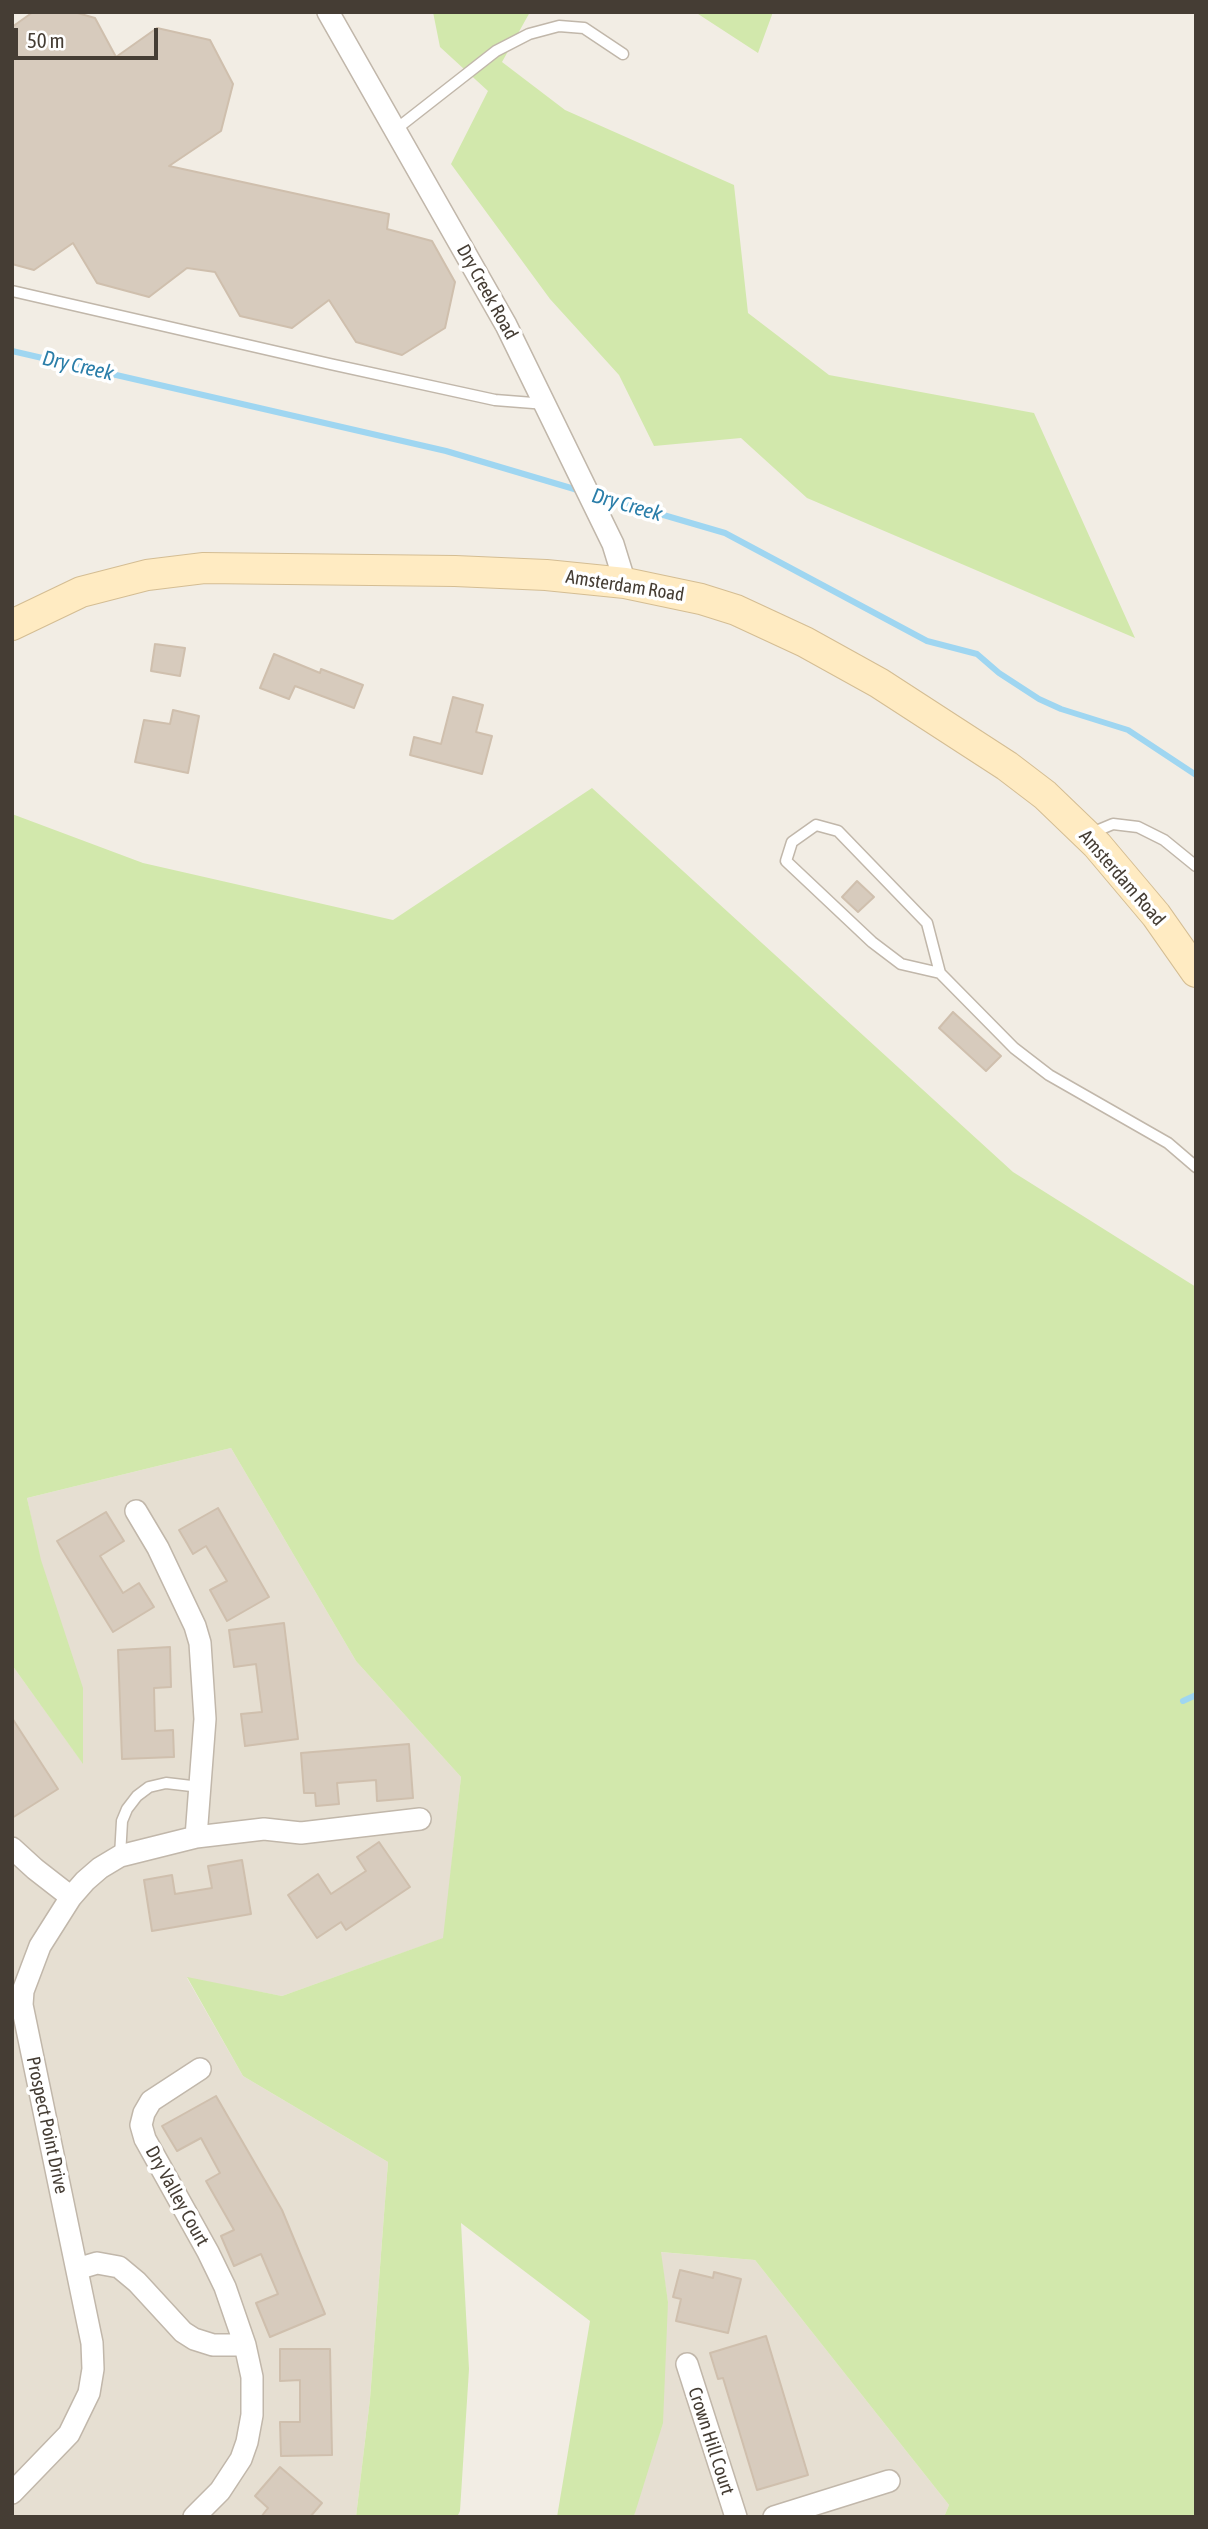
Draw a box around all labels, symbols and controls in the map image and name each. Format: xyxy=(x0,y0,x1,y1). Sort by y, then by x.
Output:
scale bar xyxy=(18,14,161,58)
text: 50 m xyxy=(27,28,65,52)
street label: Dry Creek Road xyxy=(452,240,522,344)
water label: Dry Creek xyxy=(40,346,116,386)
water label: Dry Creek xyxy=(589,483,665,527)
street label: Amsterdam Road xyxy=(564,565,686,607)
street label: Amsterdam Road xyxy=(1074,825,1170,931)
street label: Prospect Point Drive xyxy=(21,2054,73,2196)
street label: Dry Valley Court xyxy=(140,2142,214,2250)
street label: Crown Hill Court xyxy=(683,2384,739,2498)

